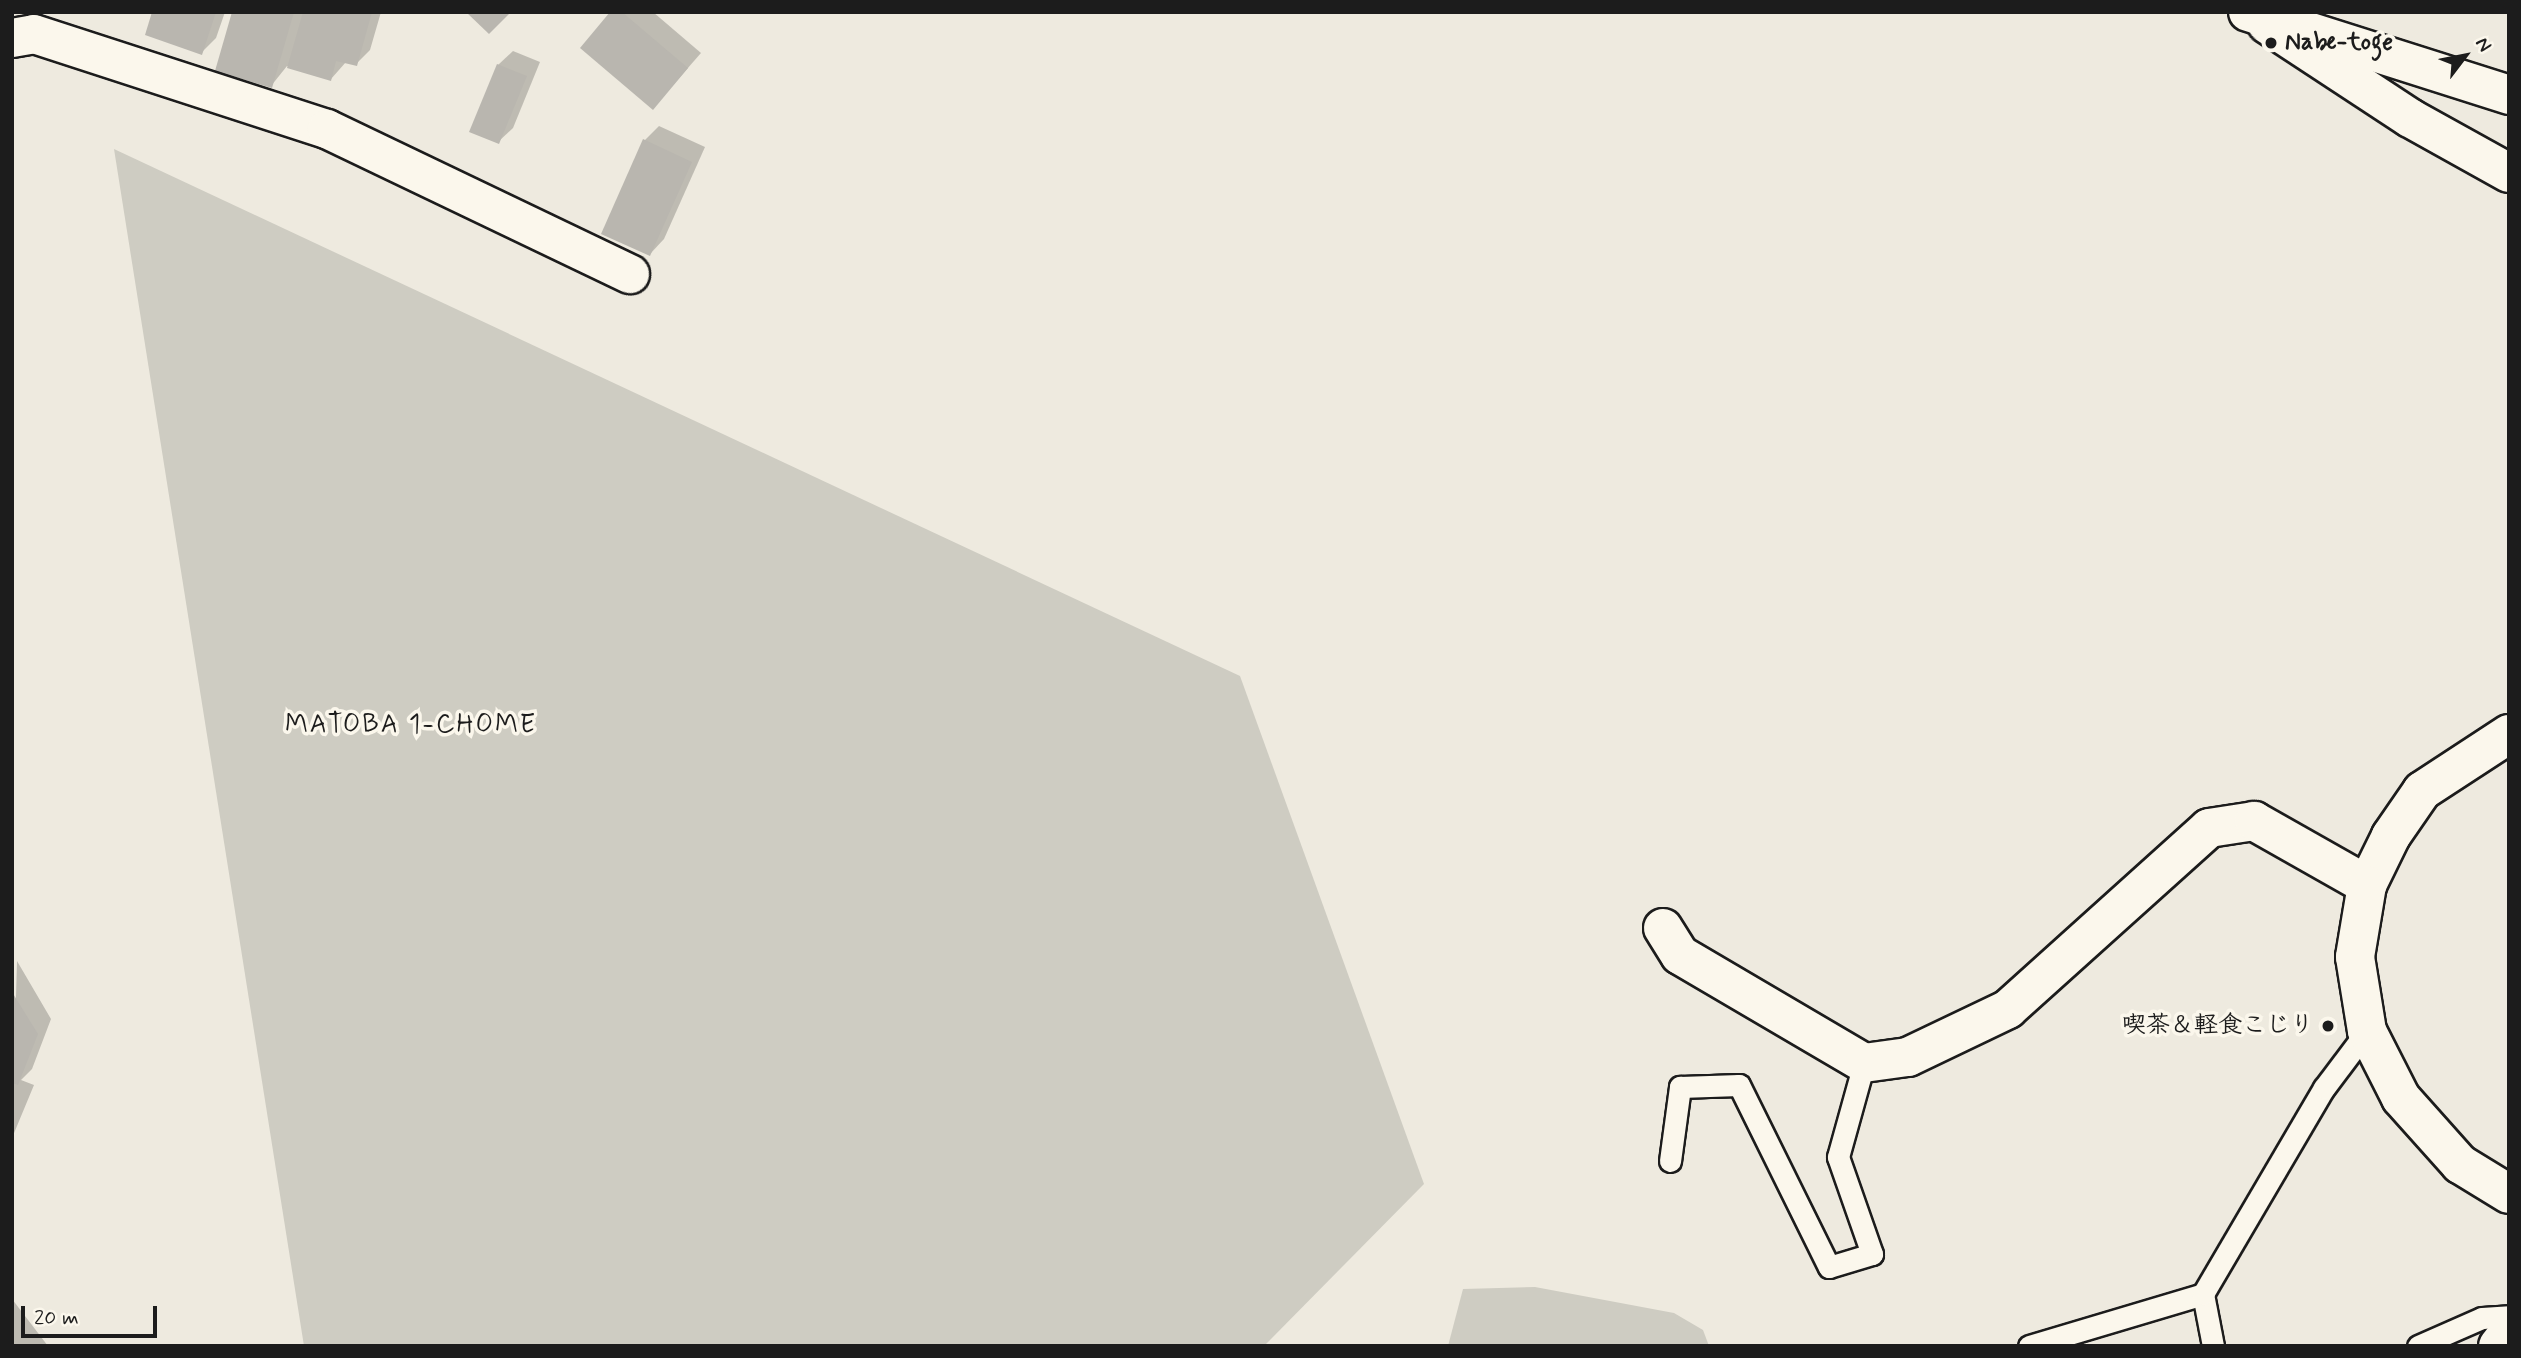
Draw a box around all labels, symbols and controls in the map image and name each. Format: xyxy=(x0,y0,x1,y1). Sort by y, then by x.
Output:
north arrow xyxy=(2430,21,2500,91)
place label: Nabe-toge xyxy=(2285,29,2393,57)
text: N xyxy=(2469,33,2497,57)
marker: Nabe-toge xyxy=(2263,35,2279,51)
district label: MATOBA 1-CHOME xyxy=(285,710,537,742)
place label: 喫茶＆軽食こじり xyxy=(2122,1012,2314,1040)
marker: 喫茶＆軽食こじり xyxy=(2320,1018,2336,1034)
scale bar xyxy=(24,1292,161,1336)
text: 20 m xyxy=(34,1304,79,1332)

